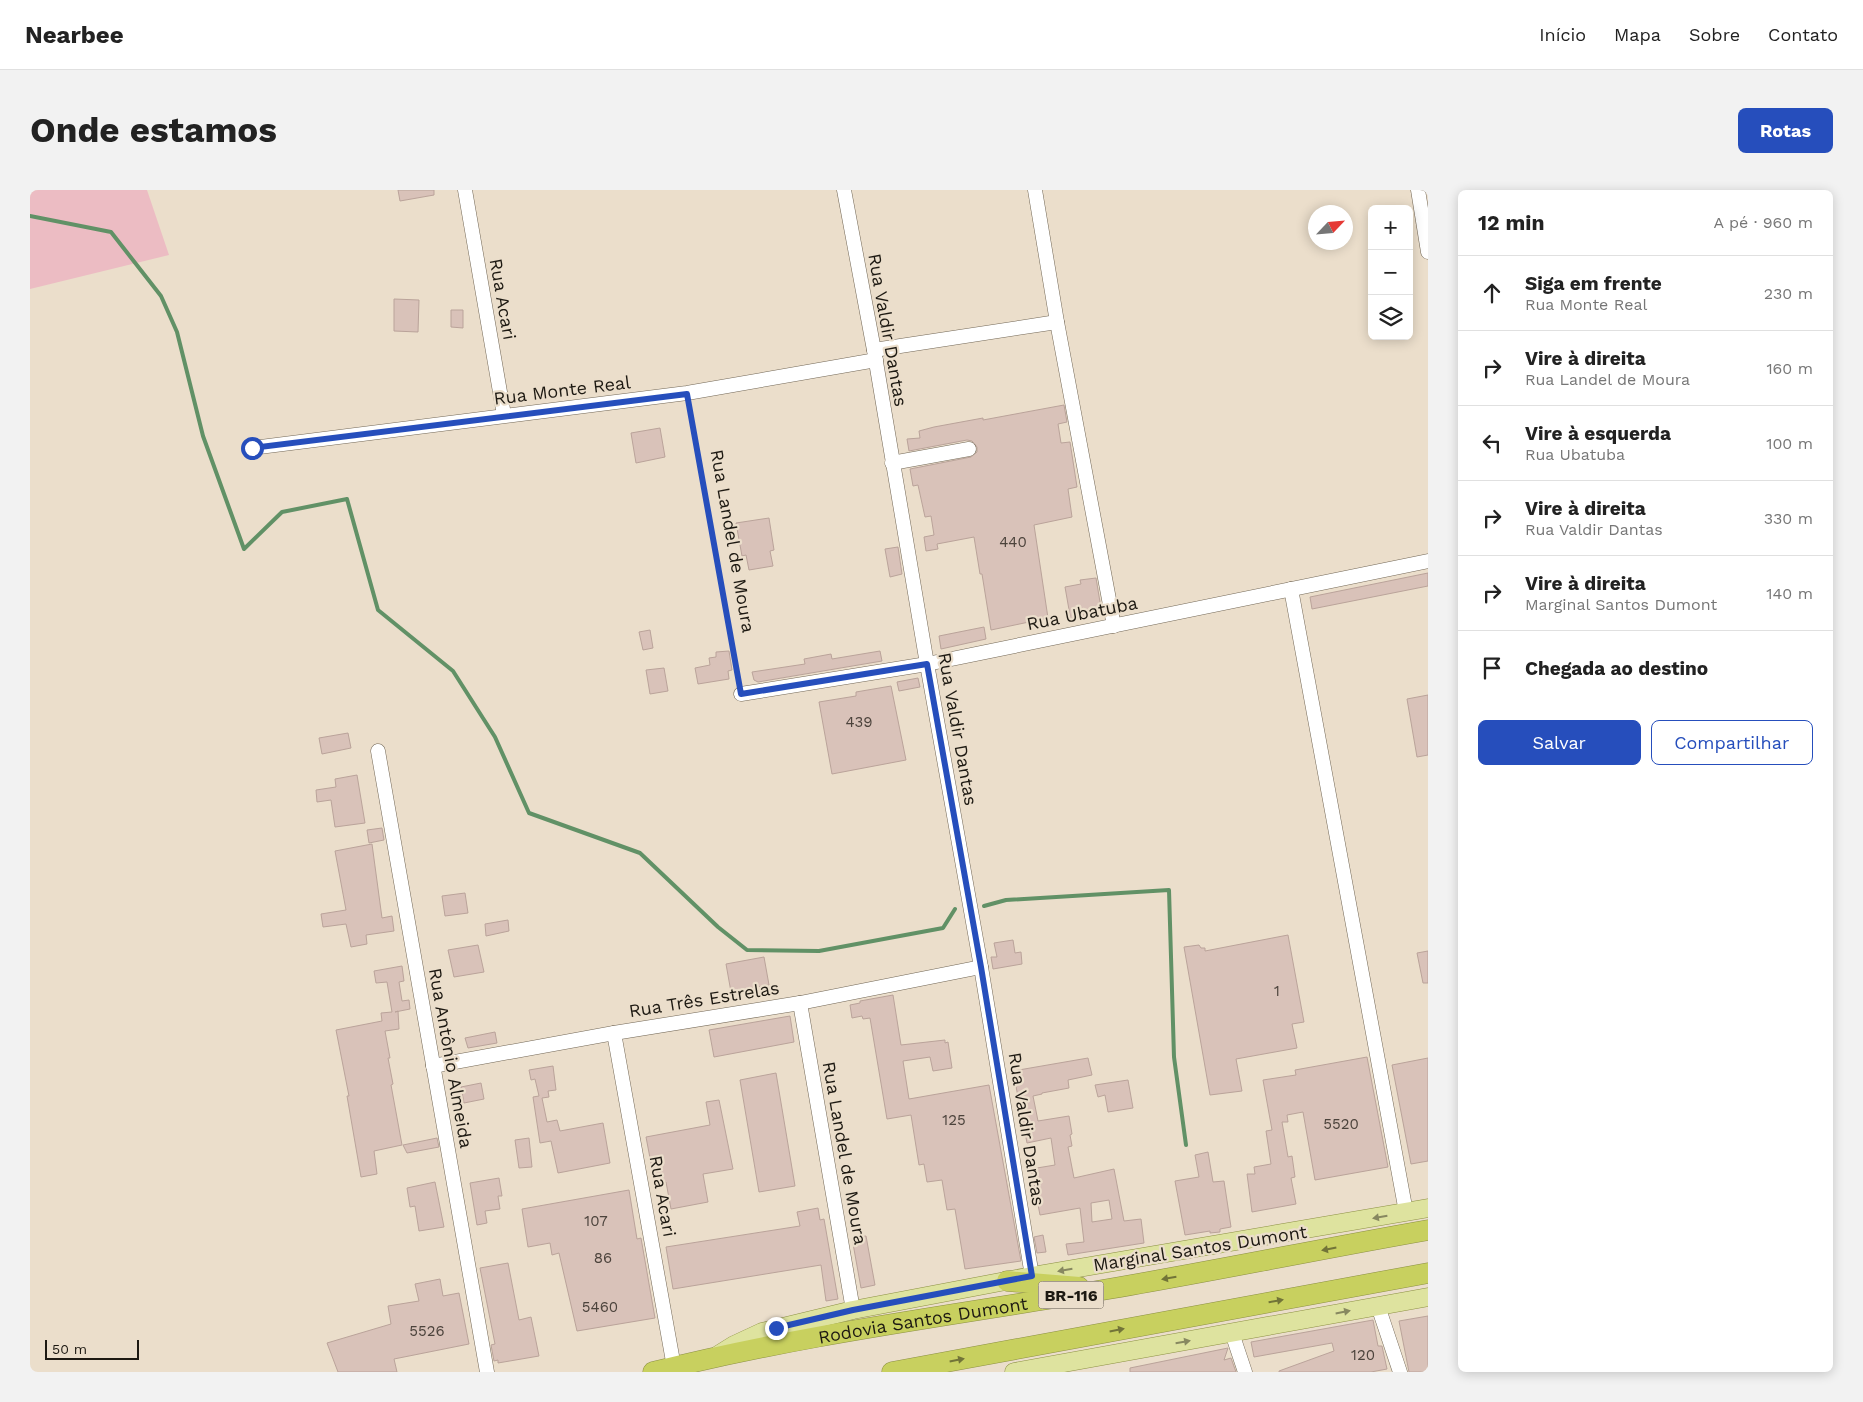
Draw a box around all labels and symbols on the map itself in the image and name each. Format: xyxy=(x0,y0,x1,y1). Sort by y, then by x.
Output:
north arrow xyxy=(1308,205,1353,250)
street label: Rua Valdir Dantas xyxy=(864,252,912,408)
street label: Rua Acari xyxy=(486,257,520,341)
street label: Rua Monte Real xyxy=(492,371,632,409)
route start xyxy=(241,437,264,460)
street label: Rua Landel de Moura xyxy=(707,448,759,634)
house number: 440 xyxy=(999,533,1027,551)
street label: Rua Ubatuba xyxy=(1025,592,1139,634)
street label: Rua Valdir Dantas xyxy=(934,651,982,807)
house number: 439 xyxy=(845,713,873,731)
street label: Rua Antônio Almeida xyxy=(425,966,477,1150)
street label: Rua Três Estrelas xyxy=(627,977,781,1021)
house number: 1 xyxy=(1274,982,1280,1000)
street label: Rua Valdir Dantas xyxy=(1005,1051,1049,1207)
street label: Rua Landel de Moura xyxy=(819,1060,871,1246)
house number: 125 xyxy=(942,1111,966,1129)
house number: 5520 xyxy=(1323,1115,1359,1133)
street label: Rua Acari xyxy=(646,1154,680,1238)
house number: 107 xyxy=(584,1212,608,1230)
one-way arrow xyxy=(1372,1213,1388,1221)
street label: Marginal Santos Dumont xyxy=(1092,1221,1309,1275)
one-way arrow xyxy=(1321,1245,1336,1253)
house number: 86 xyxy=(594,1249,612,1267)
one-way arrow xyxy=(1056,1267,1072,1275)
one-way arrow xyxy=(1160,1275,1176,1283)
road number: BR-116 xyxy=(1038,1282,1104,1308)
street label: Rodovia Santos Dumont xyxy=(816,1292,1030,1347)
one-way arrow xyxy=(1269,1296,1285,1304)
house number: 5460 xyxy=(582,1298,618,1316)
one-way arrow xyxy=(1335,1308,1351,1316)
route end xyxy=(765,1317,788,1340)
house number: 5526 xyxy=(409,1322,445,1340)
one-way arrow xyxy=(1109,1326,1125,1334)
scale bar xyxy=(45,1337,139,1360)
one-way arrow xyxy=(1175,1338,1191,1346)
house number: 120 xyxy=(1351,1346,1375,1364)
one-way arrow xyxy=(949,1355,965,1363)

